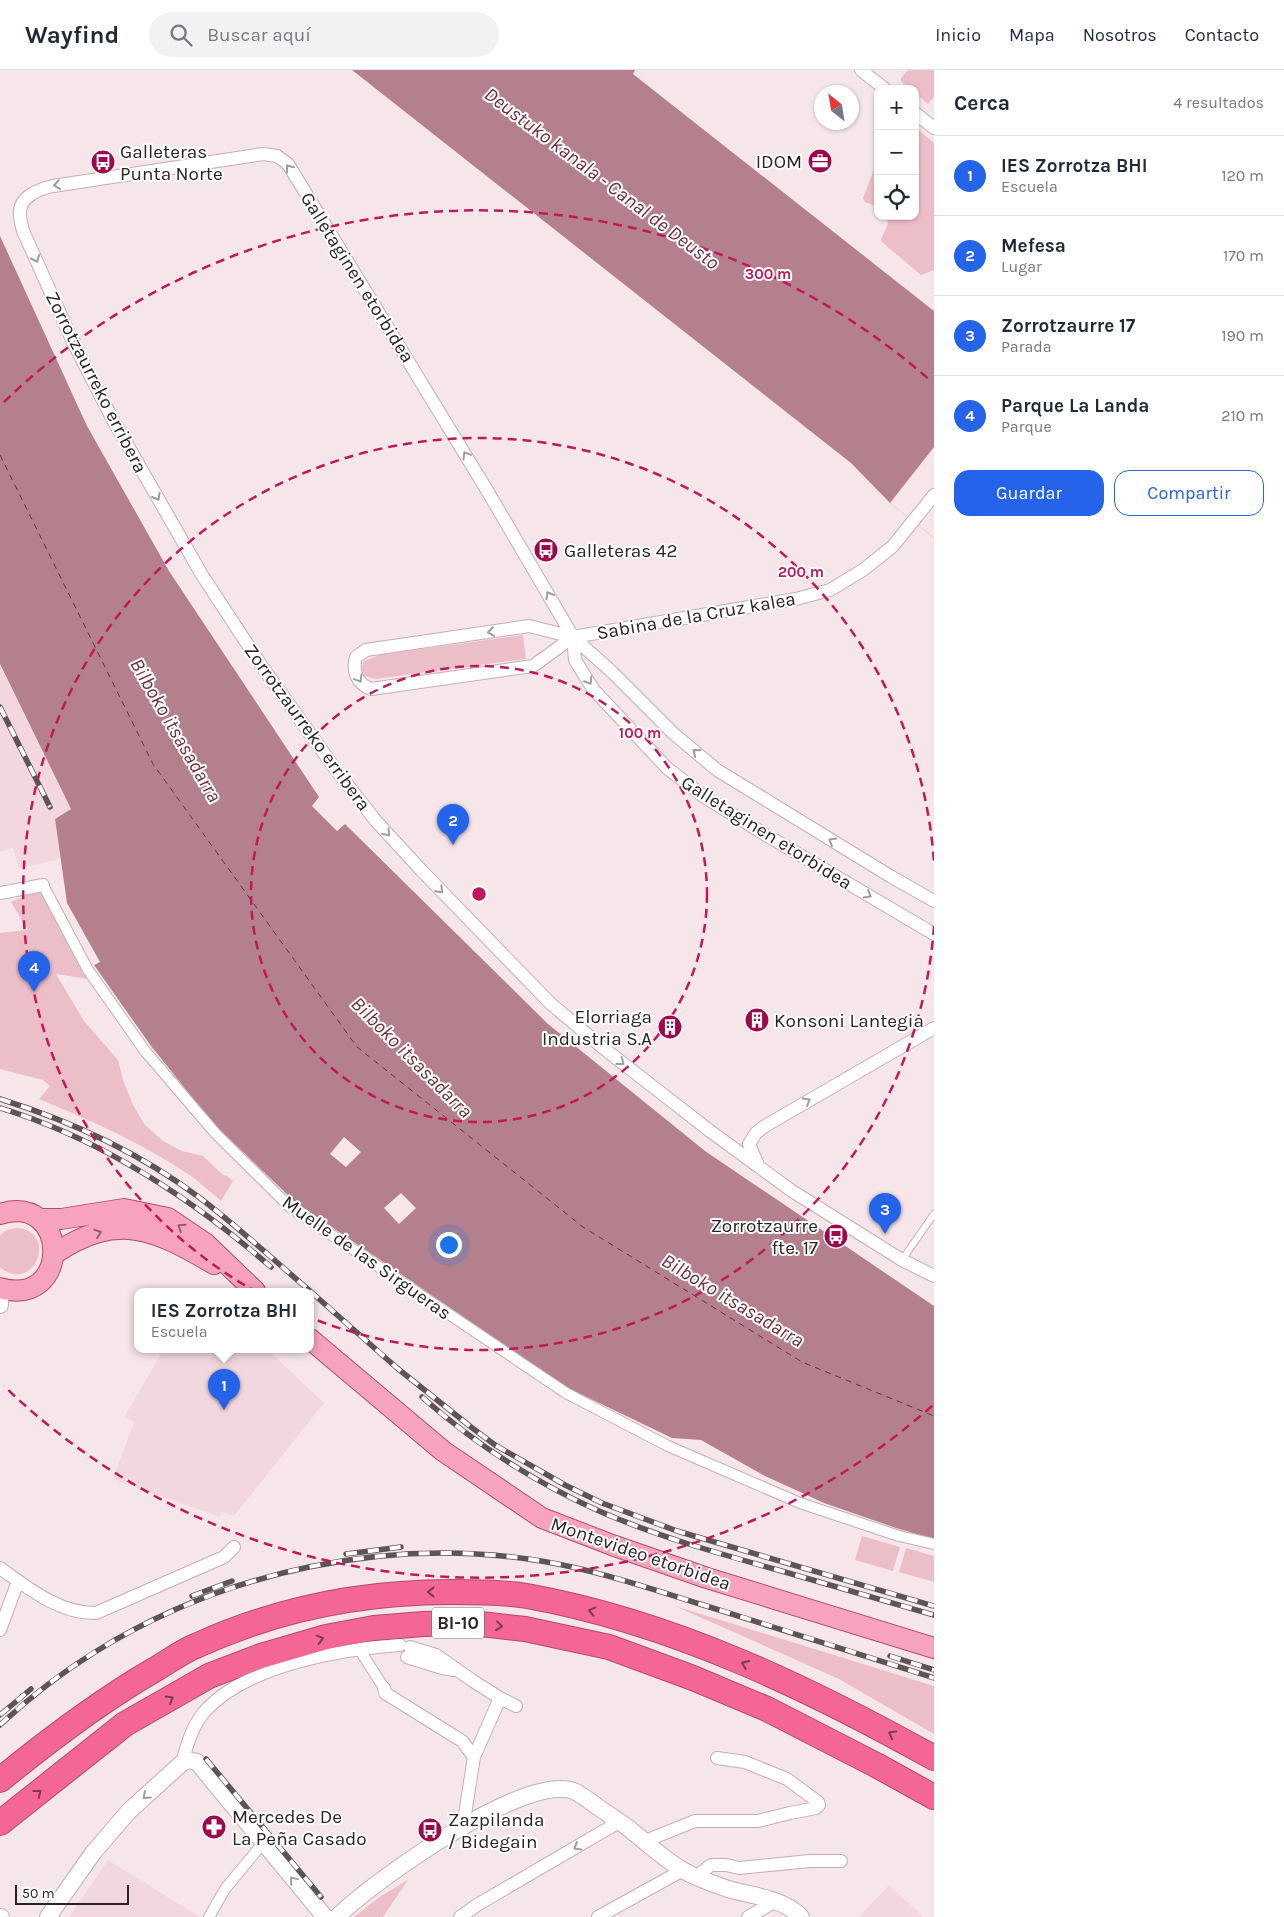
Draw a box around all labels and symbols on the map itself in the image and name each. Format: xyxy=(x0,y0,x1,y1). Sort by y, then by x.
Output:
water label: Deustuko kanala - Canal de Deusto xyxy=(480,82,724,274)
north arrow xyxy=(814,85,859,130)
place label: Galleteras Punta Norte xyxy=(120,141,223,185)
office icon: IDOM xyxy=(807,148,833,174)
bus stop icon: Galleteras Punta Norte xyxy=(90,149,116,175)
place label: IDOM xyxy=(756,151,802,173)
one-way arrow xyxy=(286,164,295,174)
one-way arrow xyxy=(53,180,61,190)
street label: Galletaginen etorbidea xyxy=(296,188,419,367)
one-way arrow xyxy=(29,254,40,263)
text: 300 m xyxy=(745,265,791,283)
street label: Zorrotzaurreko erribera xyxy=(41,288,151,477)
one-way arrow xyxy=(463,451,473,460)
one-way arrow xyxy=(151,491,161,500)
bus stop icon: Galleteras 42 xyxy=(533,537,559,563)
place label: Galleteras 42 xyxy=(564,540,677,562)
text: 200 m xyxy=(778,563,824,581)
street label: Sabina de la Cruz kalea xyxy=(595,588,797,644)
one-way arrow xyxy=(545,591,555,600)
one-way arrow xyxy=(487,626,495,637)
street label: Zorrotzaurreko erribera xyxy=(239,640,375,815)
water label: Bilboko itsasadarra xyxy=(125,654,226,806)
one-way arrow xyxy=(353,673,363,682)
one-way arrow xyxy=(582,676,592,685)
text: 100 m xyxy=(619,724,661,742)
one-way arrow xyxy=(693,749,702,757)
street label: Galletaginen etorbidea xyxy=(677,771,856,894)
pin: 2 xyxy=(437,804,469,845)
one-way arrow xyxy=(381,827,390,836)
one-way arrow xyxy=(828,837,837,847)
one-way arrow xyxy=(434,885,443,894)
centre of rings xyxy=(470,885,488,903)
one-way arrow xyxy=(863,888,872,898)
pin: 4 xyxy=(18,951,50,992)
water label: Bilboko itsasadarra xyxy=(346,992,477,1123)
place label: Elorriaga Industria S.A xyxy=(542,1006,652,1050)
building icon: Konsoni Lantegia xyxy=(744,1007,770,1033)
place label: Konsoni Lantegia xyxy=(774,1010,924,1032)
building icon: Elorriaga Industria S.A xyxy=(657,1014,683,1040)
one-way arrow xyxy=(615,1057,624,1065)
one-way arrow xyxy=(801,1098,810,1108)
street label: Muelle de las Sirgueras xyxy=(278,1191,455,1324)
pin: 3 xyxy=(869,1193,901,1234)
place label: Zorrotzaurre fte. 17 xyxy=(711,1215,818,1259)
bus stop icon: Zorrotzaurre fte. 17 xyxy=(823,1223,849,1249)
one-way arrow xyxy=(177,1224,187,1233)
one-way arrow xyxy=(93,1229,102,1239)
your location xyxy=(436,1232,462,1258)
water label: Bilboko itsasadarra xyxy=(657,1249,808,1352)
pin: 1 xyxy=(208,1369,240,1410)
street label: Montevideo etorbidea xyxy=(548,1513,733,1595)
one-way arrow xyxy=(427,1587,434,1597)
one-way arrow xyxy=(587,1606,596,1616)
road number: BI-10 xyxy=(432,1608,484,1639)
one-way arrow xyxy=(495,1620,503,1631)
one-way arrow xyxy=(316,1634,325,1645)
one-way arrow xyxy=(741,1660,750,1671)
one-way arrow xyxy=(165,1695,174,1705)
one-way arrow xyxy=(888,1730,897,1740)
one-way arrow xyxy=(32,1790,41,1798)
one-way arrow xyxy=(142,1790,151,1799)
place label: Mercedes De La Peña Casado xyxy=(232,1806,367,1850)
place label: Zazpilanda / Bidegain xyxy=(448,1809,544,1853)
pharmacy icon: Mercedes De La Peña Casado xyxy=(201,1814,227,1840)
bus stop icon: Zazpilanda / Bidegain xyxy=(417,1817,443,1843)
one-way arrow xyxy=(574,1840,583,1850)
one-way arrow xyxy=(290,1876,299,1885)
scale bar xyxy=(15,1882,129,1905)

